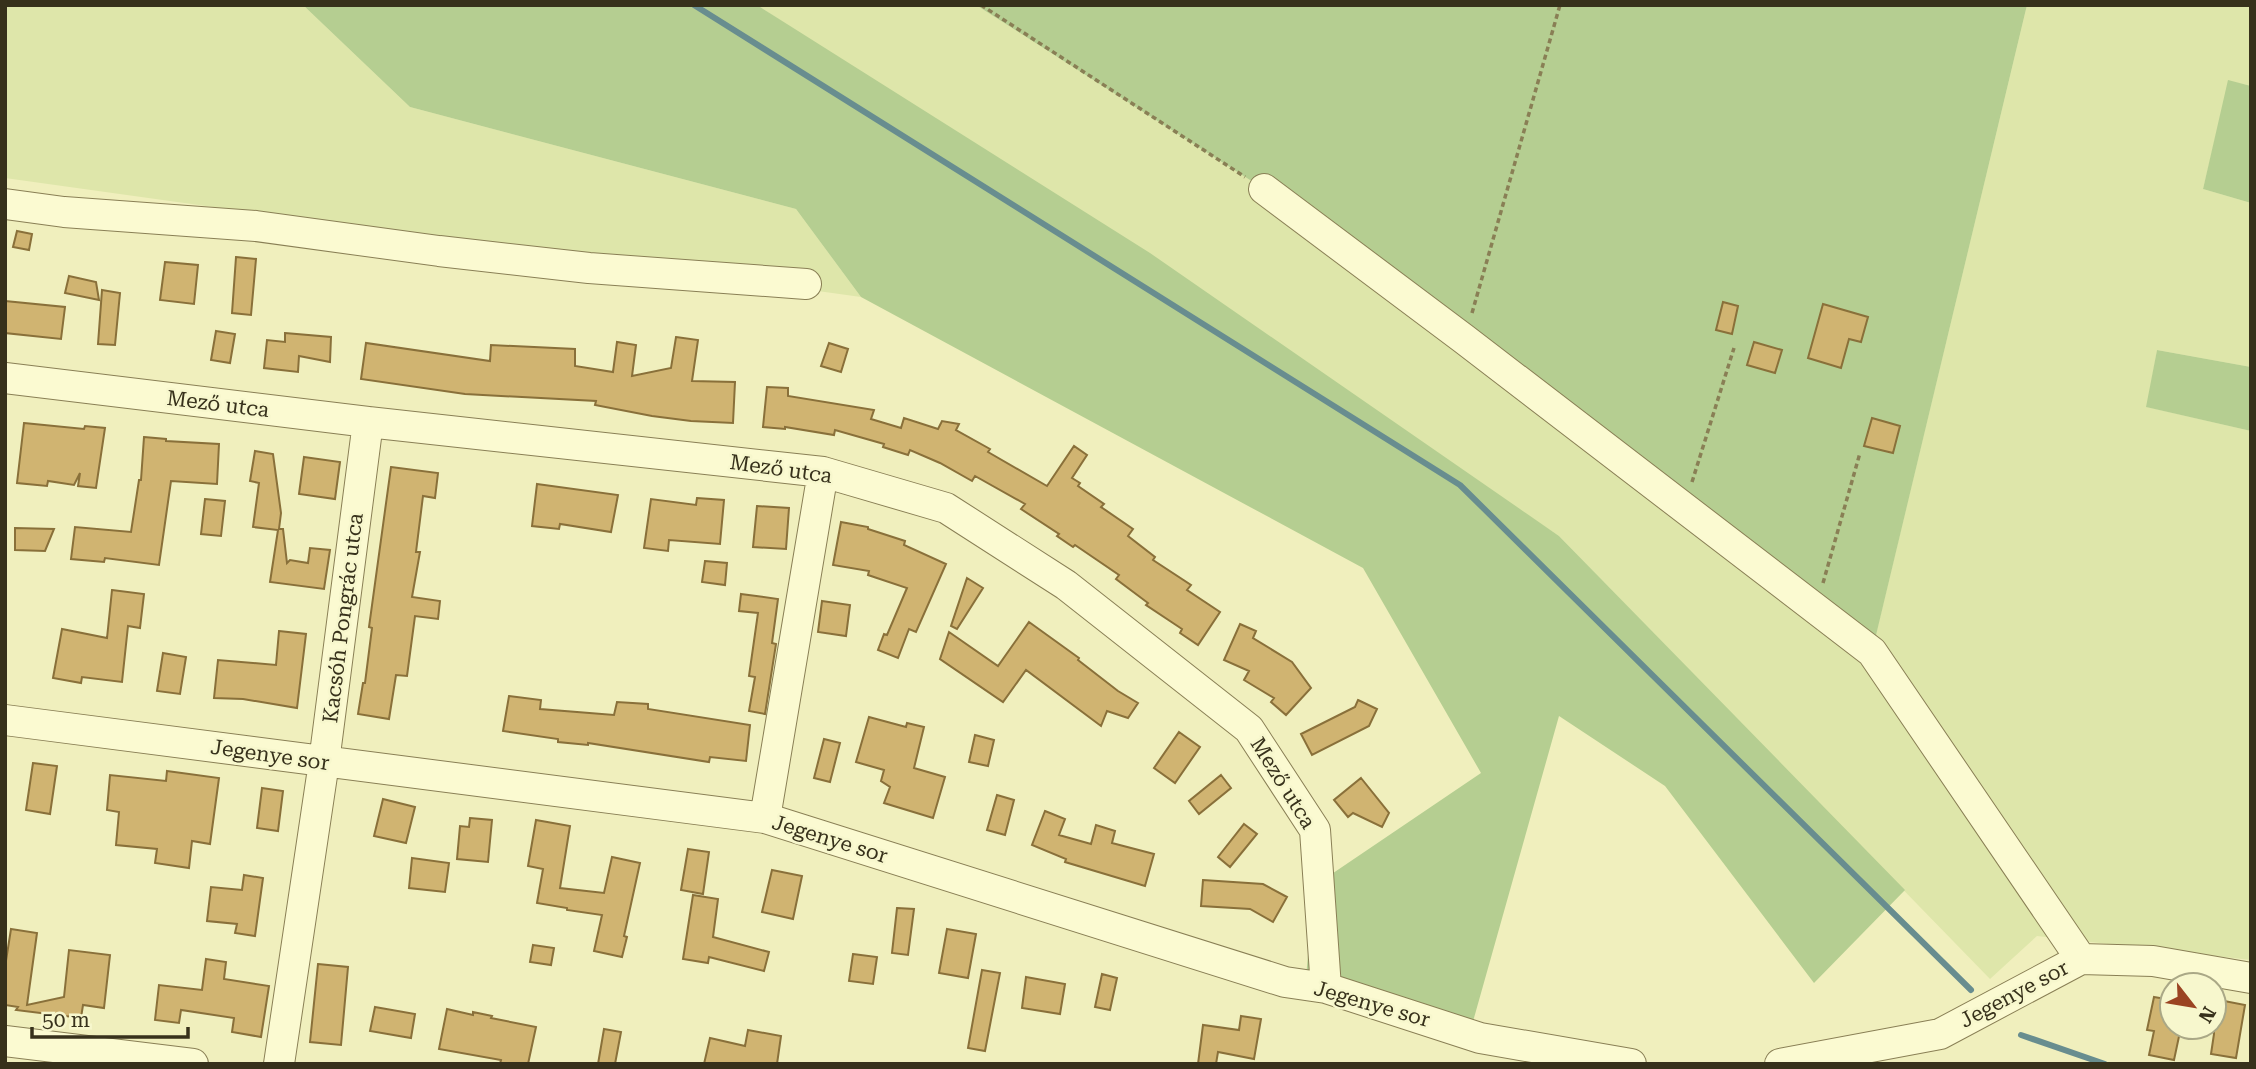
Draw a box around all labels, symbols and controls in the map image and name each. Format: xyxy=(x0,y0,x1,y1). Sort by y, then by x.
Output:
street label: Mező utca xyxy=(165,386,271,422)
street label: Mező utca xyxy=(728,450,834,488)
street label: Kacsóh Pongrác utca xyxy=(318,511,368,724)
street label: Mező utca xyxy=(1245,733,1321,834)
street label: Jegenye sor xyxy=(209,735,331,775)
street label: Jegenye sor xyxy=(769,810,891,868)
street label: Jegenye sor xyxy=(1956,955,2073,1033)
north arrow xyxy=(2158,971,2228,1041)
street label: Jegenye sor xyxy=(1311,976,1433,1032)
scale bar xyxy=(32,996,187,1040)
text: N xyxy=(2193,1002,2221,1027)
text: 50 m xyxy=(42,1008,90,1032)

